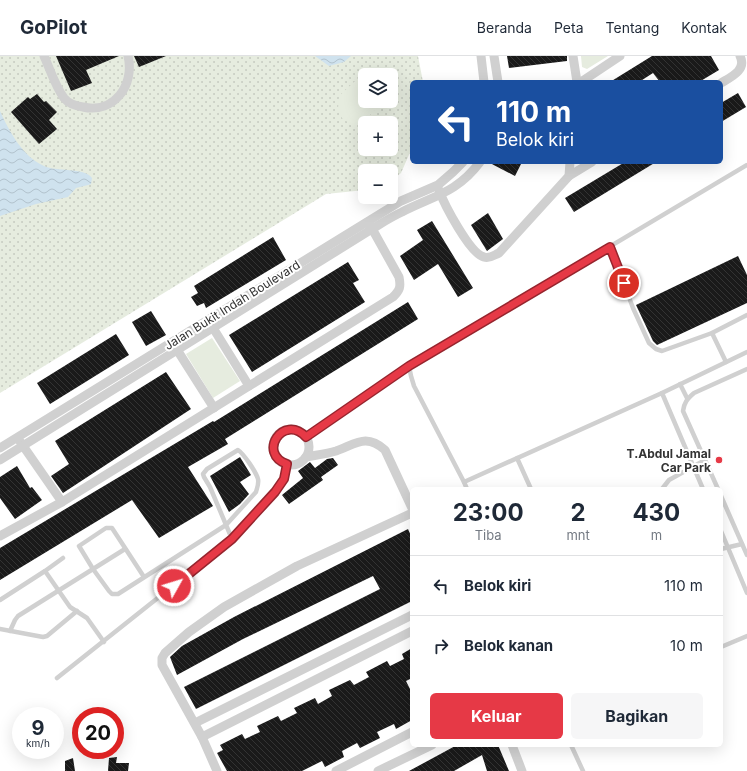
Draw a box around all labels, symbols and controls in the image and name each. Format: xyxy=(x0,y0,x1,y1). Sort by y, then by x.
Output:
text: GoPilot xyxy=(20,16,87,39)
text: Beranda xyxy=(477,19,532,36)
text: Peta xyxy=(554,19,584,36)
text: Tentang xyxy=(606,19,659,36)
text: Kontak xyxy=(681,19,727,36)
map controls xyxy=(358,68,398,204)
button: layers xyxy=(358,68,398,108)
text: 110 m xyxy=(496,95,571,129)
icon: left xyxy=(430,96,482,148)
button: + xyxy=(358,116,398,156)
text: Belok kiri xyxy=(496,129,574,150)
button: − xyxy=(358,164,398,204)
street label: Jalan Bukit Indah Boulevard xyxy=(161,257,303,353)
pin xyxy=(607,266,641,300)
icon: arrive xyxy=(613,272,635,294)
place label: T.Abdul Jamal Car Park xyxy=(627,446,711,475)
marker: T.Abdul Jamal Car Park xyxy=(714,455,724,465)
text: 23:00 xyxy=(453,498,524,527)
text: 2 xyxy=(570,498,586,527)
text: 430 xyxy=(632,498,680,527)
text: Tiba xyxy=(475,527,502,543)
text: mnt xyxy=(566,527,590,543)
text: m xyxy=(651,527,662,543)
position arrow xyxy=(153,565,195,607)
icon: left xyxy=(430,575,452,597)
text: Belok kiri xyxy=(464,576,531,595)
text: 110 m xyxy=(664,576,703,595)
icon: right xyxy=(430,635,452,657)
text: Belok kanan xyxy=(464,636,553,655)
text: 10 m xyxy=(670,636,703,655)
button: Keluar xyxy=(430,693,563,739)
button: Bagikan xyxy=(571,693,703,739)
speed limit sign: 20 xyxy=(72,707,124,759)
text: 9 xyxy=(31,716,44,740)
text: km/h xyxy=(26,737,50,749)

